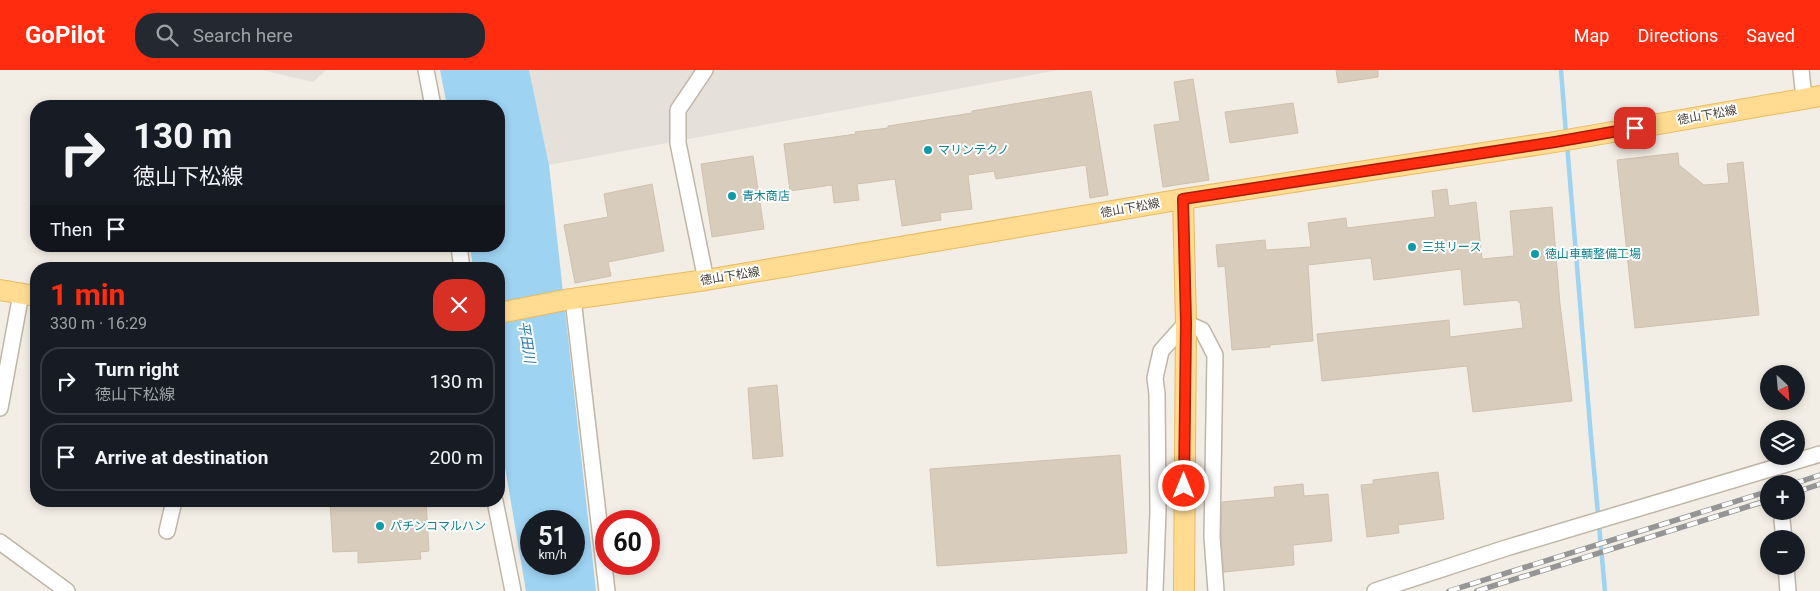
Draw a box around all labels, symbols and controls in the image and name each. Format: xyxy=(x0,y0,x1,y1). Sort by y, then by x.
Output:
search box xyxy=(135,13,485,58)
text: GoPilot xyxy=(25,21,105,49)
icon: search xyxy=(153,21,181,49)
text: Search here xyxy=(193,24,293,47)
text: Map xyxy=(1574,25,1609,46)
text: Directions xyxy=(1637,25,1718,46)
text: Saved xyxy=(1746,25,1795,46)
street label: 徳山下松線 xyxy=(1676,103,1738,127)
pin xyxy=(1614,107,1656,149)
icon: arrive xyxy=(1621,114,1649,142)
text: 130 m xyxy=(133,116,232,157)
icon: right xyxy=(50,120,115,185)
place label: マリンテクノ xyxy=(938,143,1009,157)
marker: マリンテクノ xyxy=(922,144,934,156)
text: 徳山下松線 xyxy=(133,164,243,189)
place label: 青木商店 xyxy=(742,189,790,203)
marker: 青木商店 xyxy=(726,190,738,202)
street label: 徳山下松線 xyxy=(1099,196,1161,220)
icon: arrive xyxy=(102,215,130,243)
text: Then xyxy=(50,218,92,241)
place label: 三共リース xyxy=(1422,240,1481,254)
marker: 三共リース xyxy=(1406,241,1418,253)
place label: 徳山車輌整備工場 xyxy=(1545,247,1641,261)
marker: 徳山車輌整備工場 xyxy=(1529,248,1541,260)
street label: 徳山下松線 xyxy=(699,264,761,288)
text: 1 min xyxy=(50,277,125,312)
button: close xyxy=(433,279,485,331)
text: 330 m · 16:29 xyxy=(50,314,147,333)
water label: 平田川 xyxy=(516,320,538,366)
text: Turn right xyxy=(95,358,179,381)
north arrow xyxy=(1760,365,1805,410)
map controls xyxy=(1760,365,1805,575)
icon: right xyxy=(52,367,80,395)
text: 130 m xyxy=(430,370,483,393)
text: 徳山下松線 xyxy=(95,385,175,404)
button: layers xyxy=(1760,420,1805,465)
icon: arrive xyxy=(52,443,80,471)
text: Arrive at destination xyxy=(95,446,268,469)
text: 200 m xyxy=(430,446,483,469)
position arrow xyxy=(1157,459,1209,511)
button: + xyxy=(1760,475,1805,520)
speed limit sign: 60 xyxy=(595,510,660,575)
place label: パチンコマルハン xyxy=(390,519,486,533)
marker: パチンコマルハン xyxy=(374,520,386,532)
text: 51 xyxy=(538,522,567,551)
button: − xyxy=(1760,530,1805,575)
text: km/h xyxy=(538,548,567,562)

